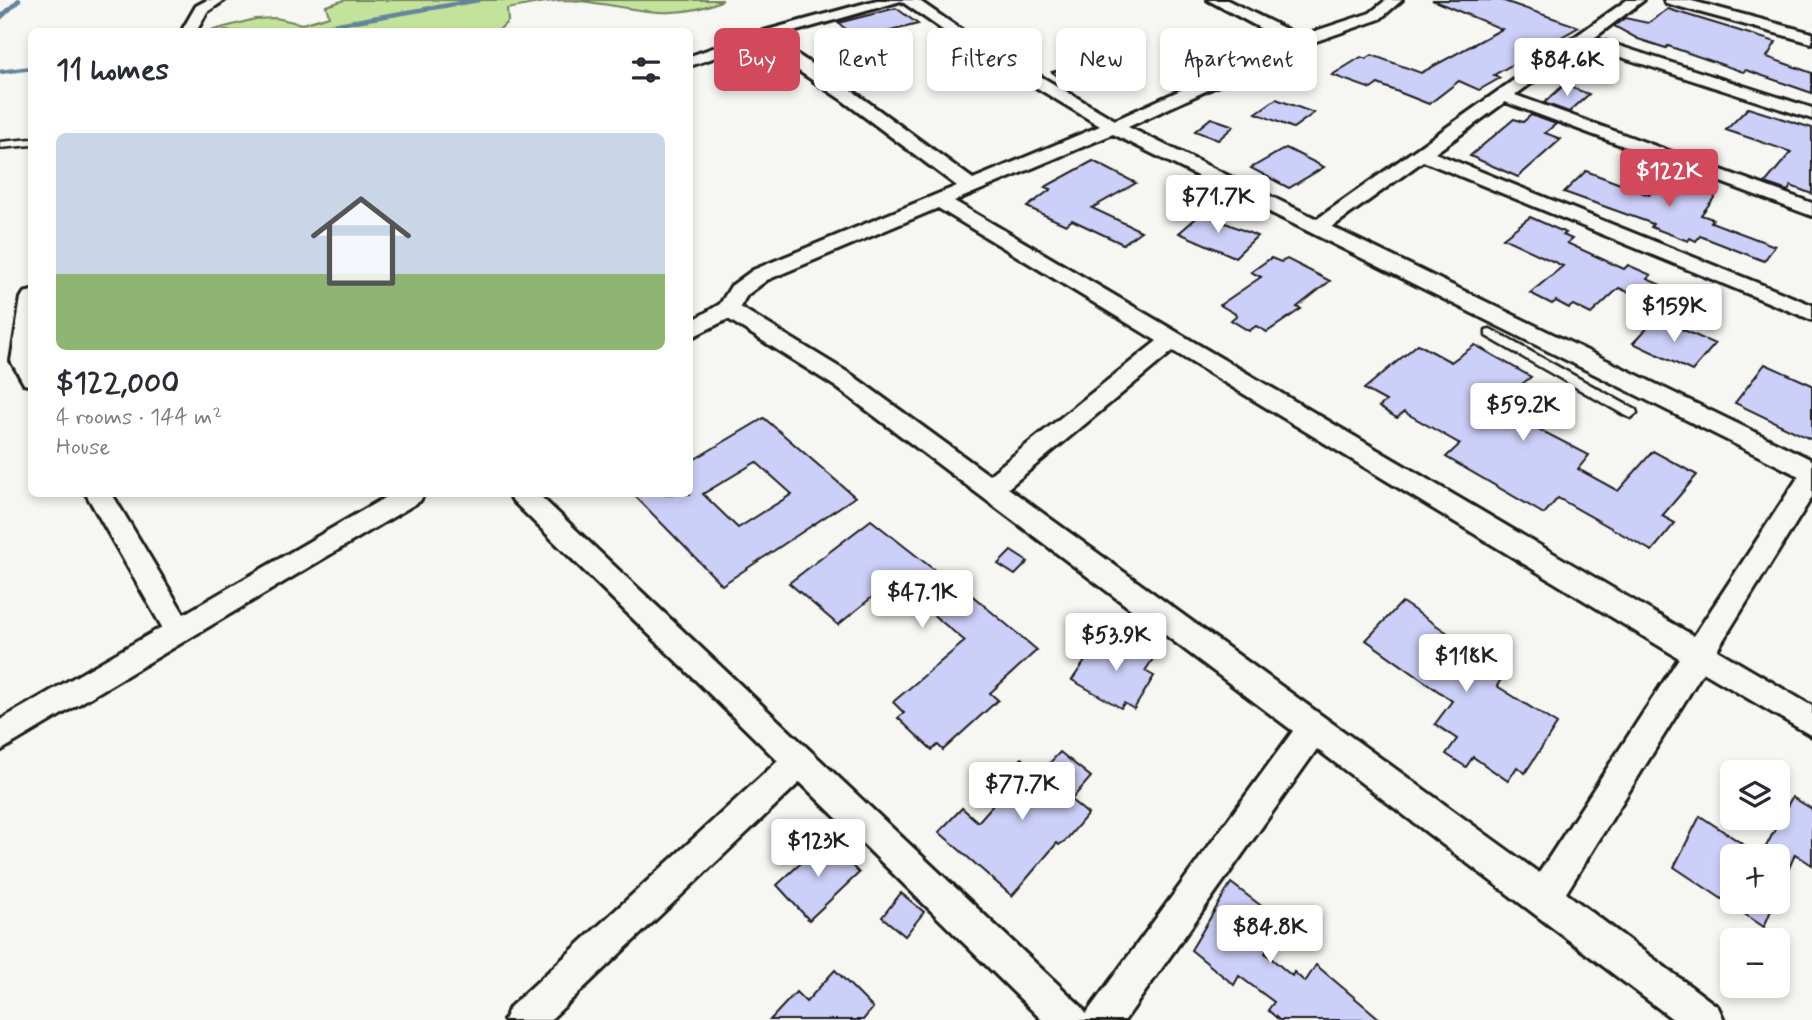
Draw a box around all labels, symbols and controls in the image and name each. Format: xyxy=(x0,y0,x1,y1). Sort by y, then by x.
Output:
chip: Buy xyxy=(714,28,800,91)
chip: Rent xyxy=(814,28,913,91)
chip: Filters xyxy=(927,28,1042,91)
chip: New xyxy=(1056,28,1146,91)
chip: Apartment xyxy=(1160,28,1317,91)
pin: $84.6K xyxy=(1510,38,1624,98)
text: $84.6K xyxy=(1530,46,1604,76)
text: 11 homes xyxy=(56,51,169,90)
icon: filters xyxy=(627,51,665,89)
pin: $122K xyxy=(1620,150,1718,209)
text: $122K xyxy=(1636,157,1702,187)
pin: $71.7K xyxy=(1161,176,1275,235)
icon: home xyxy=(298,178,424,304)
text: $71.7K xyxy=(1182,183,1254,213)
pin: $159K xyxy=(1625,284,1723,344)
text: $159K xyxy=(1642,292,1706,322)
text: $122,000 xyxy=(56,364,179,403)
pin: $59.2K xyxy=(1466,384,1580,443)
text: $59.2K xyxy=(1486,391,1560,421)
text: 4 rooms · 144 m² xyxy=(56,403,223,433)
text: House xyxy=(56,433,110,463)
pin: $47.1K xyxy=(865,570,979,630)
text: $47.1K xyxy=(887,578,957,608)
pin: $53.9K xyxy=(1059,614,1173,673)
text: $53.9K xyxy=(1081,621,1151,651)
pin: $118K xyxy=(1417,634,1515,694)
text: $118K xyxy=(1435,642,1497,672)
map controls xyxy=(1720,760,1790,998)
button: layers xyxy=(1720,760,1790,830)
pin: $77.7K xyxy=(965,762,1079,822)
text: $77.7K xyxy=(985,770,1059,800)
pin: $123K xyxy=(769,820,867,879)
text: $123K xyxy=(787,827,849,857)
button: + xyxy=(1720,844,1790,914)
pin: $84.8K xyxy=(1213,906,1327,965)
text: $84.8K xyxy=(1233,913,1307,943)
button: − xyxy=(1720,928,1790,998)

